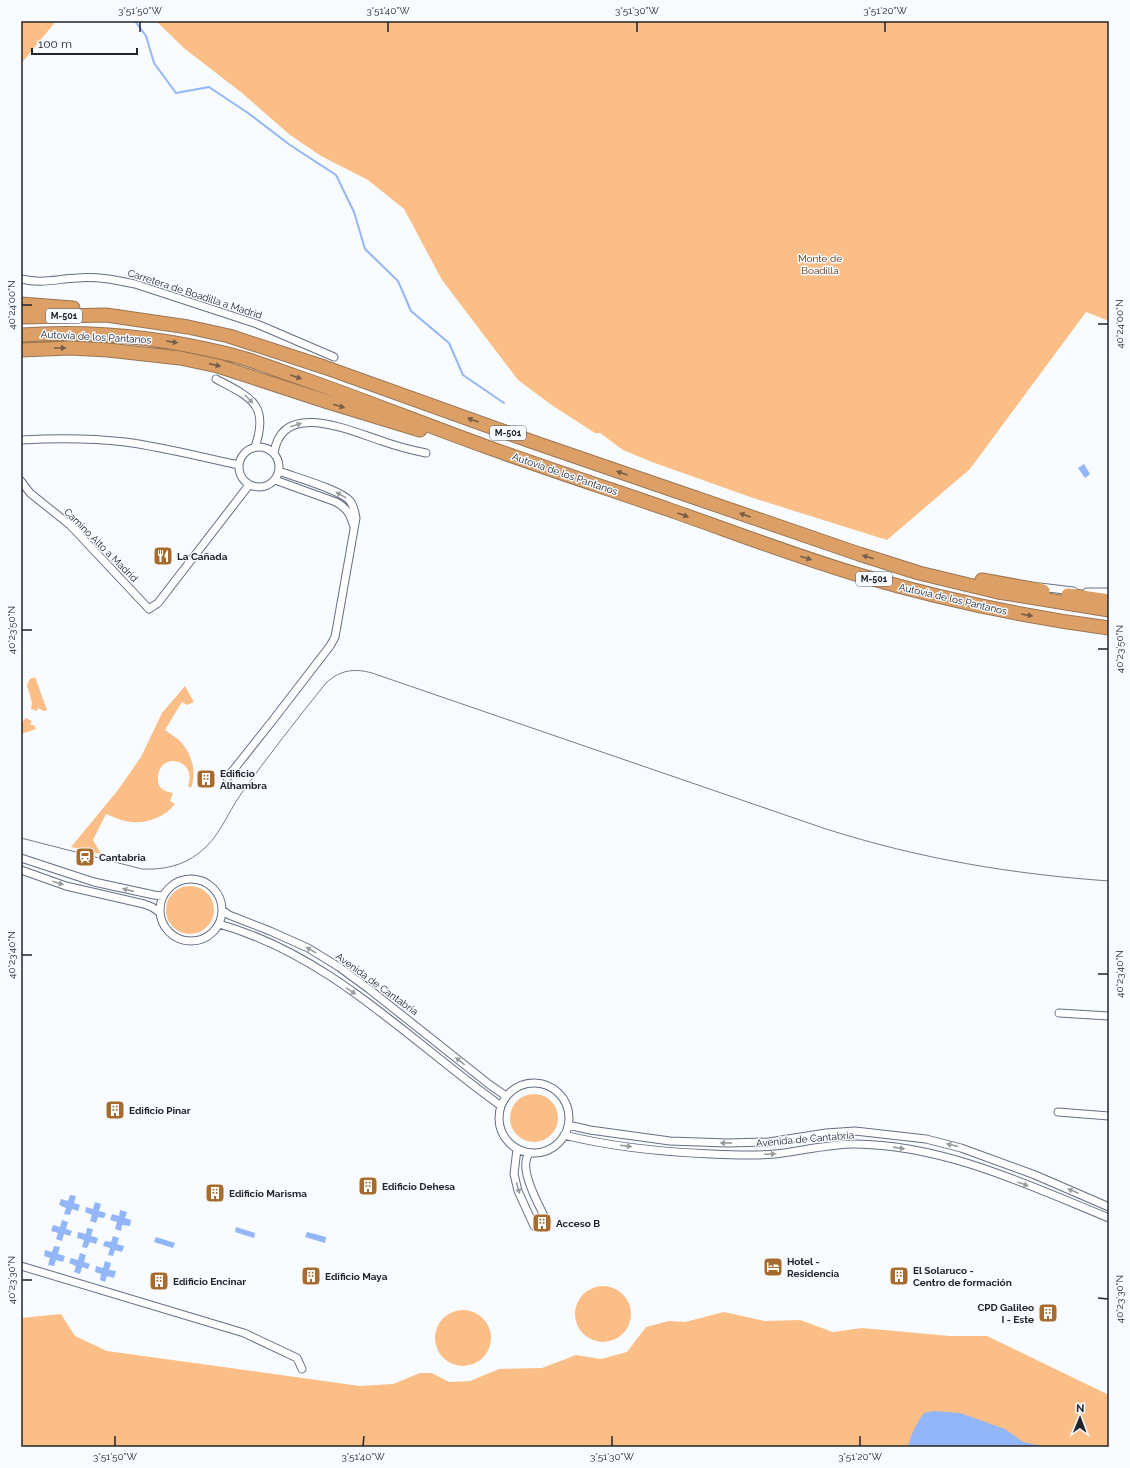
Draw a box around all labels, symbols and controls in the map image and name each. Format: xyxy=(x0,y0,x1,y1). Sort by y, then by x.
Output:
text: 3°51'50"W xyxy=(118,5,162,16)
text: 3°51'40"W xyxy=(366,5,410,16)
text: 3°51'30"W xyxy=(615,5,659,16)
text: 3°51'20"W xyxy=(863,5,907,16)
scale bar xyxy=(32,30,137,56)
text: 100 m xyxy=(38,37,72,51)
park label: Monte de Boadilla xyxy=(798,253,842,276)
street label: Carretera de Boadilla a Madrid xyxy=(127,267,263,321)
text: 40°24'00"N xyxy=(6,280,17,330)
text: 40°24'00"N xyxy=(1114,299,1125,349)
road number: M-501 xyxy=(46,309,82,323)
street label: Autovía de los Pantanos xyxy=(40,329,152,345)
one-way arrow xyxy=(165,339,178,345)
one-way arrow xyxy=(54,345,67,351)
one-way arrow xyxy=(209,363,222,369)
one-way arrow xyxy=(291,374,303,380)
one-way arrow xyxy=(244,394,254,404)
one-way arrow xyxy=(333,403,345,409)
one-way arrow xyxy=(466,417,478,423)
one-way arrow xyxy=(290,422,302,428)
road number: M-501 xyxy=(490,426,526,440)
street label: Autovía de los Pantanos xyxy=(511,451,619,497)
one-way arrow xyxy=(615,469,627,475)
one-way arrow xyxy=(335,491,347,498)
street label: Camino Alto a Madrid xyxy=(62,506,140,584)
one-way arrow xyxy=(738,512,750,518)
one-way arrow xyxy=(678,513,690,519)
restaurant icon: La Cañada xyxy=(152,545,174,567)
place label: La Cañada xyxy=(177,551,228,562)
one-way arrow xyxy=(861,554,873,560)
one-way arrow xyxy=(801,555,813,561)
road number: M-501 xyxy=(856,572,892,586)
street label: Autovía de los Pantanos xyxy=(898,581,1008,617)
text: 40°23'50"N xyxy=(6,606,17,654)
one-way arrow xyxy=(1021,612,1033,618)
text: 40°23'50"N xyxy=(1114,625,1125,673)
building icon: Edificio Alhambra xyxy=(195,768,217,790)
place label: Edificio Alhambra xyxy=(220,768,267,791)
station icon: Cantabria xyxy=(74,846,96,868)
place label: Cantabria xyxy=(99,852,146,863)
one-way arrow xyxy=(52,880,64,886)
one-way arrow xyxy=(122,886,135,892)
text: 40°23'40"N xyxy=(6,931,17,979)
one-way arrow xyxy=(305,947,317,954)
text: 40°23'40"N xyxy=(1114,950,1125,998)
street label: Avenida de Cantabria xyxy=(334,951,420,1017)
one-way arrow xyxy=(346,987,356,995)
one-way arrow xyxy=(454,1056,465,1065)
building icon: Edificio Pinar xyxy=(104,1099,126,1121)
place label: Edificio Pinar xyxy=(129,1105,191,1116)
street label: Avenida de Cantabria xyxy=(755,1129,855,1149)
one-way arrow xyxy=(719,1140,732,1146)
one-way arrow xyxy=(945,1142,958,1148)
one-way arrow xyxy=(620,1143,632,1149)
one-way arrow xyxy=(893,1145,905,1151)
one-way arrow xyxy=(764,1151,777,1157)
building icon: Edificio Dehesa xyxy=(357,1175,379,1197)
place label: Edificio Dehesa xyxy=(382,1181,455,1192)
one-way arrow xyxy=(515,1181,521,1194)
one-way arrow xyxy=(1018,1181,1030,1187)
building icon: Edificio Marisma xyxy=(204,1182,226,1204)
place label: Edificio Marisma xyxy=(229,1188,307,1199)
one-way arrow xyxy=(1067,1188,1079,1194)
building icon: Acceso B xyxy=(531,1212,553,1234)
place label: Acceso B xyxy=(556,1218,600,1229)
text: 40°23'30"N xyxy=(6,1256,17,1304)
hotel icon: Hotel - Residencia xyxy=(762,1256,784,1278)
place label: Hotel - Residencia xyxy=(787,1256,840,1279)
building icon: Edificio Maya xyxy=(300,1265,322,1287)
building icon: El Solaruco - Centro de formación xyxy=(888,1265,910,1287)
place label: El Solaruco - Centro de formación xyxy=(913,1265,1012,1288)
building icon: Edificio Encinar xyxy=(148,1270,170,1292)
place label: Edificio Maya xyxy=(325,1271,388,1282)
text: 40°23'30"N xyxy=(1114,1275,1125,1323)
place label: Edificio Encinar xyxy=(173,1276,246,1287)
place label: CPD Galileo I - Este xyxy=(977,1302,1034,1325)
building icon: CPD Galileo I - Este xyxy=(1037,1302,1059,1324)
north arrow xyxy=(1060,1398,1100,1438)
text: N xyxy=(1076,1402,1084,1415)
text: 3°51'50"W xyxy=(93,1451,137,1462)
text: 3°51'40"W xyxy=(341,1451,385,1462)
text: 3°51'30"W xyxy=(590,1451,634,1462)
text: 3°51'20"W xyxy=(838,1451,882,1462)

